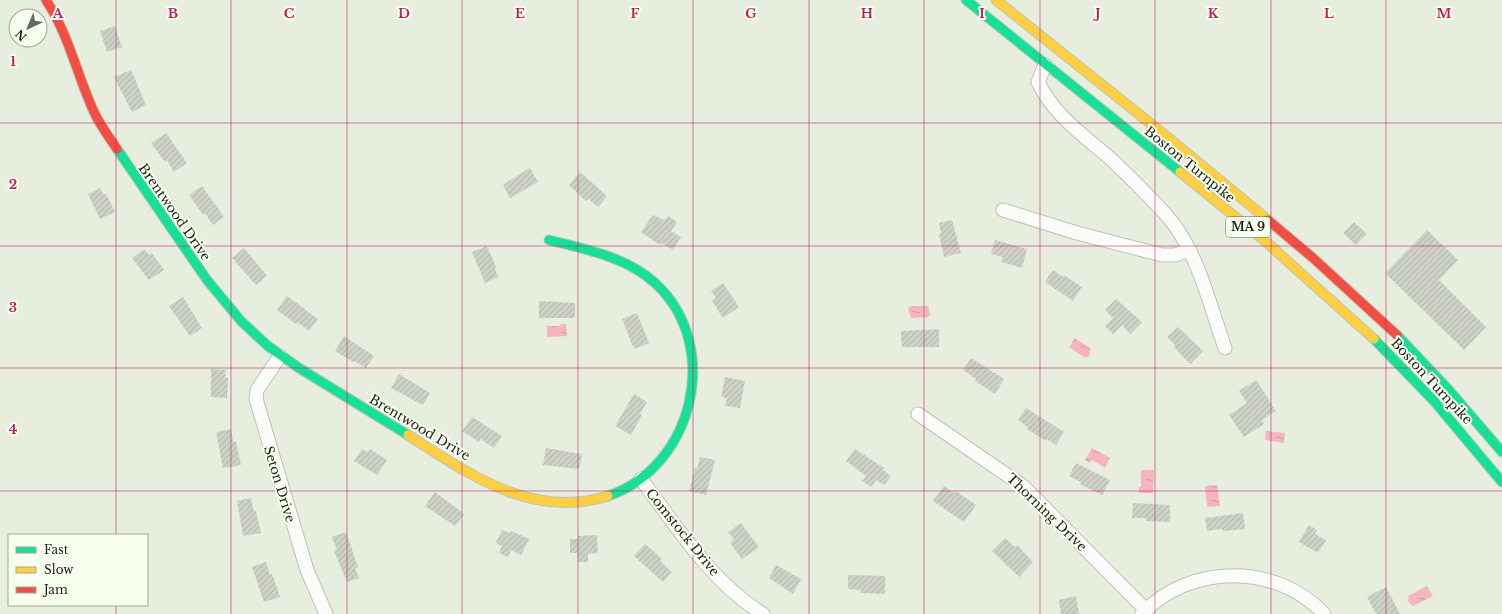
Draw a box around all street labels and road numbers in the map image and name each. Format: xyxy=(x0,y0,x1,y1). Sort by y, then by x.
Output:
street label: Boston Turnpike xyxy=(1141,123,1239,206)
street label: Brentwood Drive xyxy=(135,160,214,264)
road number: MA 9 xyxy=(1226,217,1270,237)
street label: Boston Turnpike xyxy=(1387,335,1476,428)
street label: Brentwood Drive xyxy=(366,391,473,464)
street label: Seton Drive xyxy=(260,444,299,524)
street label: Thorning Drive xyxy=(1003,470,1090,555)
street label: Comstock Drive xyxy=(642,485,723,580)

